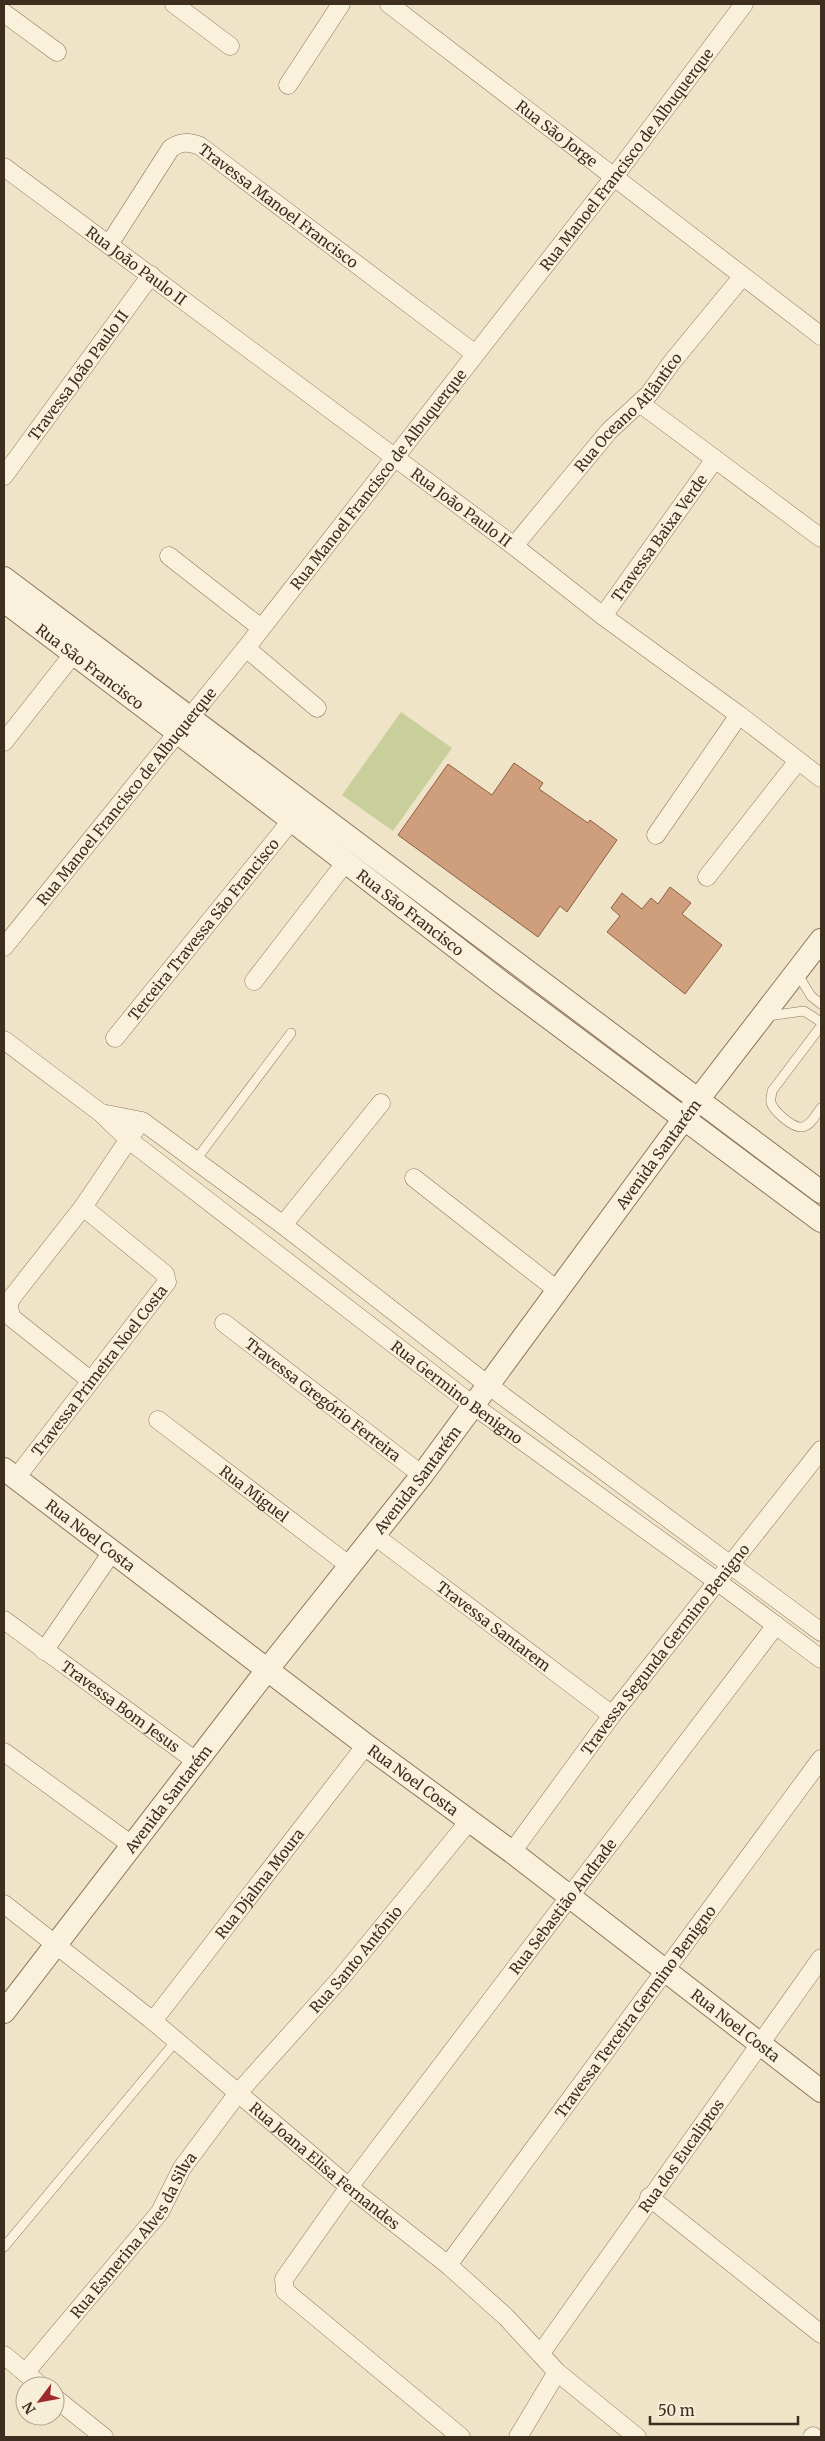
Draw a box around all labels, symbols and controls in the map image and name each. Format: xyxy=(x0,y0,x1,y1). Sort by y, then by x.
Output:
street label: Rua Manoel Francisco de Albuquerque xyxy=(535,44,717,274)
street label: Rua São Jorge xyxy=(512,96,602,171)
street label: Travessa Manoel Francisco xyxy=(195,139,363,272)
street label: Rua João Paulo II xyxy=(82,222,191,309)
street label: Travessa João Paulo II xyxy=(24,306,132,444)
street label: Rua Oceano Atlântico xyxy=(570,348,686,476)
street label: Rua Manoel Francisco de Albuquerque xyxy=(286,365,470,593)
street label: Rua João Paulo II xyxy=(407,463,516,551)
street label: Travessa Baixa Verde xyxy=(607,470,711,605)
street label: Rua São Francisco xyxy=(32,619,148,713)
street label: Rua Manoel Francisco de Albuquerque xyxy=(32,683,220,909)
street label: Terceira Travessa São Francisco xyxy=(124,834,283,1024)
street label: Rua São Francisco xyxy=(353,865,468,960)
street label: Avenida Santarém xyxy=(611,1095,705,1213)
street label: Travessa Primeira Noel Costa xyxy=(27,1281,171,1460)
street label: Travessa Gregório Ferreira xyxy=(242,1333,405,1465)
street label: Rua Germino Benigno xyxy=(387,1336,527,1448)
street label: Avenida Santarém xyxy=(369,1422,465,1538)
street label: Rua Miguel xyxy=(216,1461,293,1526)
street label: Rua Noel Costa xyxy=(42,1495,139,1575)
street label: Travessa Segunda Germino Benigno xyxy=(577,1539,753,1759)
street label: Travessa Santarem xyxy=(433,1577,555,1675)
street label: Travessa Bom Jesus xyxy=(58,1656,184,1756)
street label: Rua Noel Costa xyxy=(364,1740,462,1819)
street label: Avenida Santarém xyxy=(120,1741,216,1857)
street label: Rua Djalma Moura xyxy=(211,1824,308,1942)
street label: Rua Sebastião Andrade xyxy=(505,1834,620,1978)
street label: Rua Santo Antônio xyxy=(305,1901,406,2017)
street label: Travessa Terceira Germino Benigno xyxy=(550,1901,720,2121)
street label: Rua Noel Costa xyxy=(687,1985,784,2065)
street label: Rua dos Eucaliptos xyxy=(634,2095,728,2216)
street label: Rua Joana Elisa Fernandes xyxy=(246,2098,404,2233)
street label: Rua Esmerina Alves da Silva xyxy=(66,2148,200,2322)
north arrow xyxy=(15,2376,65,2426)
scale bar xyxy=(650,2394,798,2426)
text: N xyxy=(18,2398,40,2417)
text: 50 m xyxy=(658,2401,695,2420)

